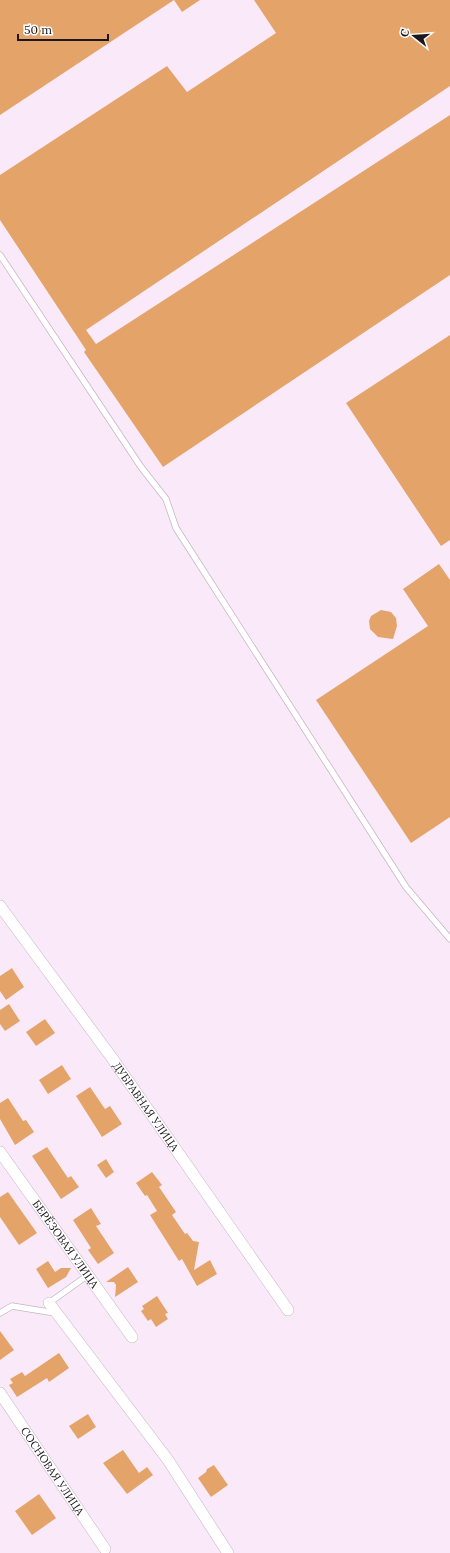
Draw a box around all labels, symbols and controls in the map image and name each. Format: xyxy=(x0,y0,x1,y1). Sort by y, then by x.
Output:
scale bar xyxy=(18,16,108,42)
north arrow xyxy=(394,16,434,56)
text: 50 m xyxy=(24,22,52,37)
text: С xyxy=(397,27,412,39)
street label: ДУБРАВНАЯ УЛИЦА xyxy=(110,1059,183,1155)
street label: БЕРЁЗОВАЯ УЛИЦА xyxy=(29,1197,102,1292)
street label: СОСНОВАЯ УЛИЦА xyxy=(18,1424,88,1519)

